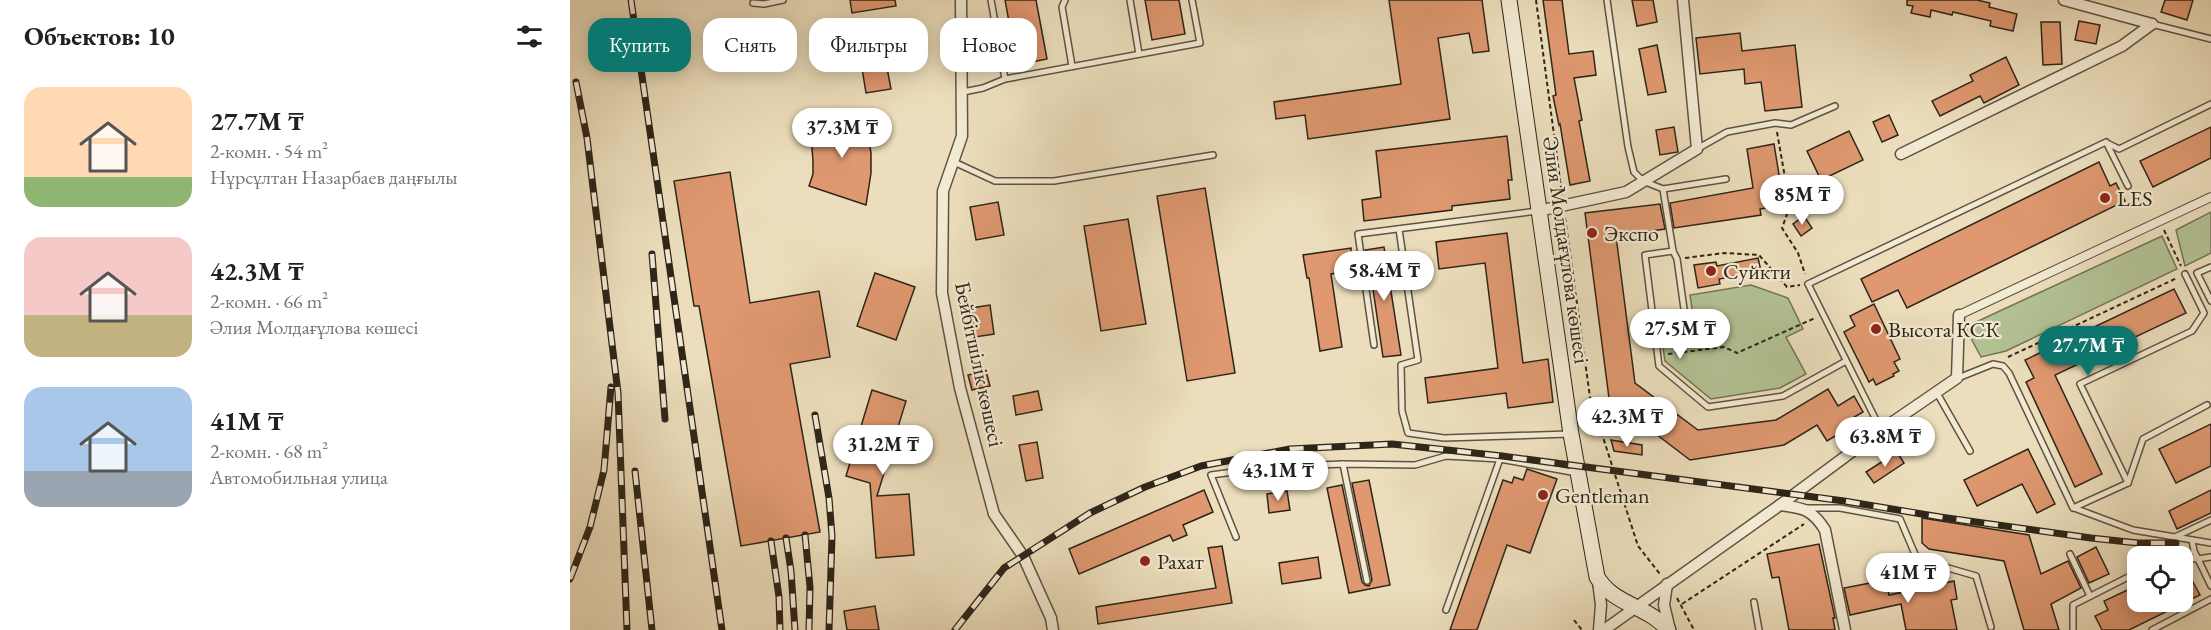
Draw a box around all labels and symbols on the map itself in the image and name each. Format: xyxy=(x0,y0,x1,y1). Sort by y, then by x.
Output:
pin: 37.3M ₸ xyxy=(787,108,897,159)
street label: Әлия Молдағұлова көшесі xyxy=(1536,134,1597,366)
pin: 85M ₸ xyxy=(1760,175,1844,226)
place label: LES xyxy=(2117,184,2153,213)
marker: LES xyxy=(2098,191,2112,205)
place label: Экспо xyxy=(1604,219,1659,248)
marker: Экспо xyxy=(1585,226,1599,240)
pin: 58.4M ₸ xyxy=(1329,251,1439,302)
place label: Суйкти xyxy=(1723,257,1791,286)
marker: Суйкти xyxy=(1704,264,1718,278)
street label: Бейбітшілік көшесі xyxy=(948,279,1011,449)
pin: 27.5M ₸ xyxy=(1625,309,1735,360)
place label: Высота КСК xyxy=(1888,315,2000,344)
marker: Высота КСК xyxy=(1869,322,1883,336)
pin: 27.7M ₸ xyxy=(2033,326,2143,377)
pin: 42.3M ₸ xyxy=(1572,397,1682,448)
pin: 63.8M ₸ xyxy=(1830,417,1940,468)
pin: 31.2M ₸ xyxy=(828,425,938,476)
pin: 43.1M ₸ xyxy=(1223,451,1333,502)
place label: Gentleman xyxy=(1555,481,1650,510)
marker: Gentleman xyxy=(1536,488,1550,502)
place label: Рахат xyxy=(1157,547,1204,576)
pin: 41M ₸ xyxy=(1866,553,1950,604)
marker: Рахат xyxy=(1138,554,1152,568)

